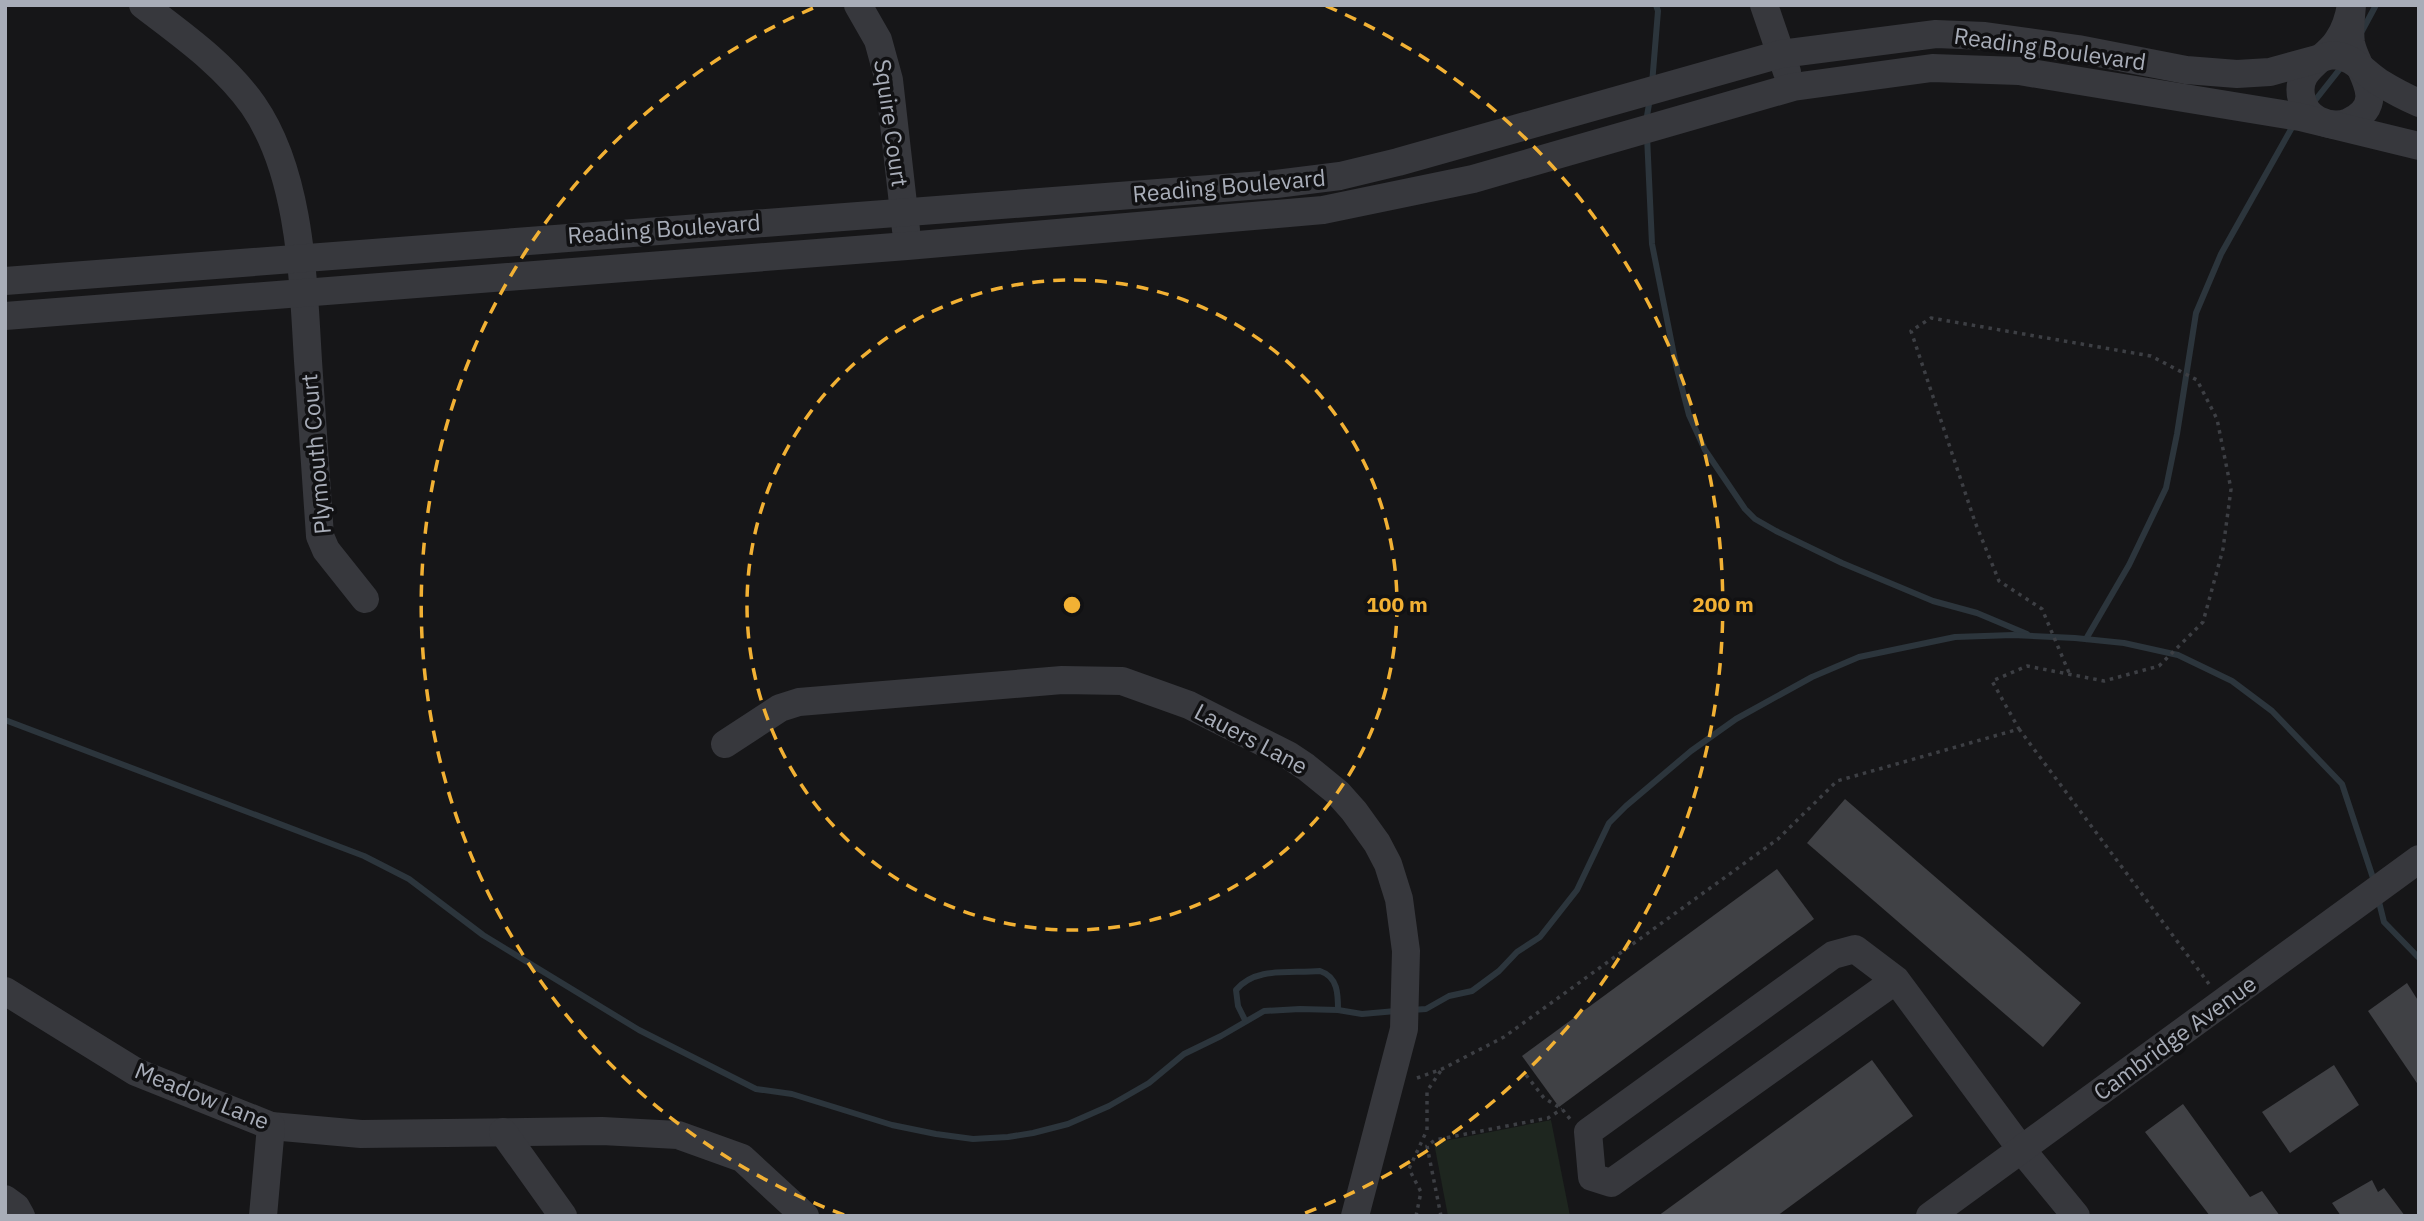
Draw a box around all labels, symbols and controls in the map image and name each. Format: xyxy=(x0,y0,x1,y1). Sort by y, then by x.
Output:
street label: Reading Boulevard xyxy=(1952,20,2148,76)
street label: Squire Court xyxy=(868,57,916,189)
street label: Reading Boulevard xyxy=(1131,162,1327,208)
street label: Reading Boulevard xyxy=(566,206,762,250)
street label: Plymouth Court xyxy=(293,373,337,536)
text: 100 m xyxy=(1366,590,1428,618)
text: 200 m xyxy=(1692,590,1754,618)
centre of rings xyxy=(1060,593,1084,617)
street label: Lauers Lane xyxy=(1190,696,1313,780)
street label: Cambridge Avenue xyxy=(2087,968,2262,1106)
street label: Meadow Lane xyxy=(131,1055,274,1136)

